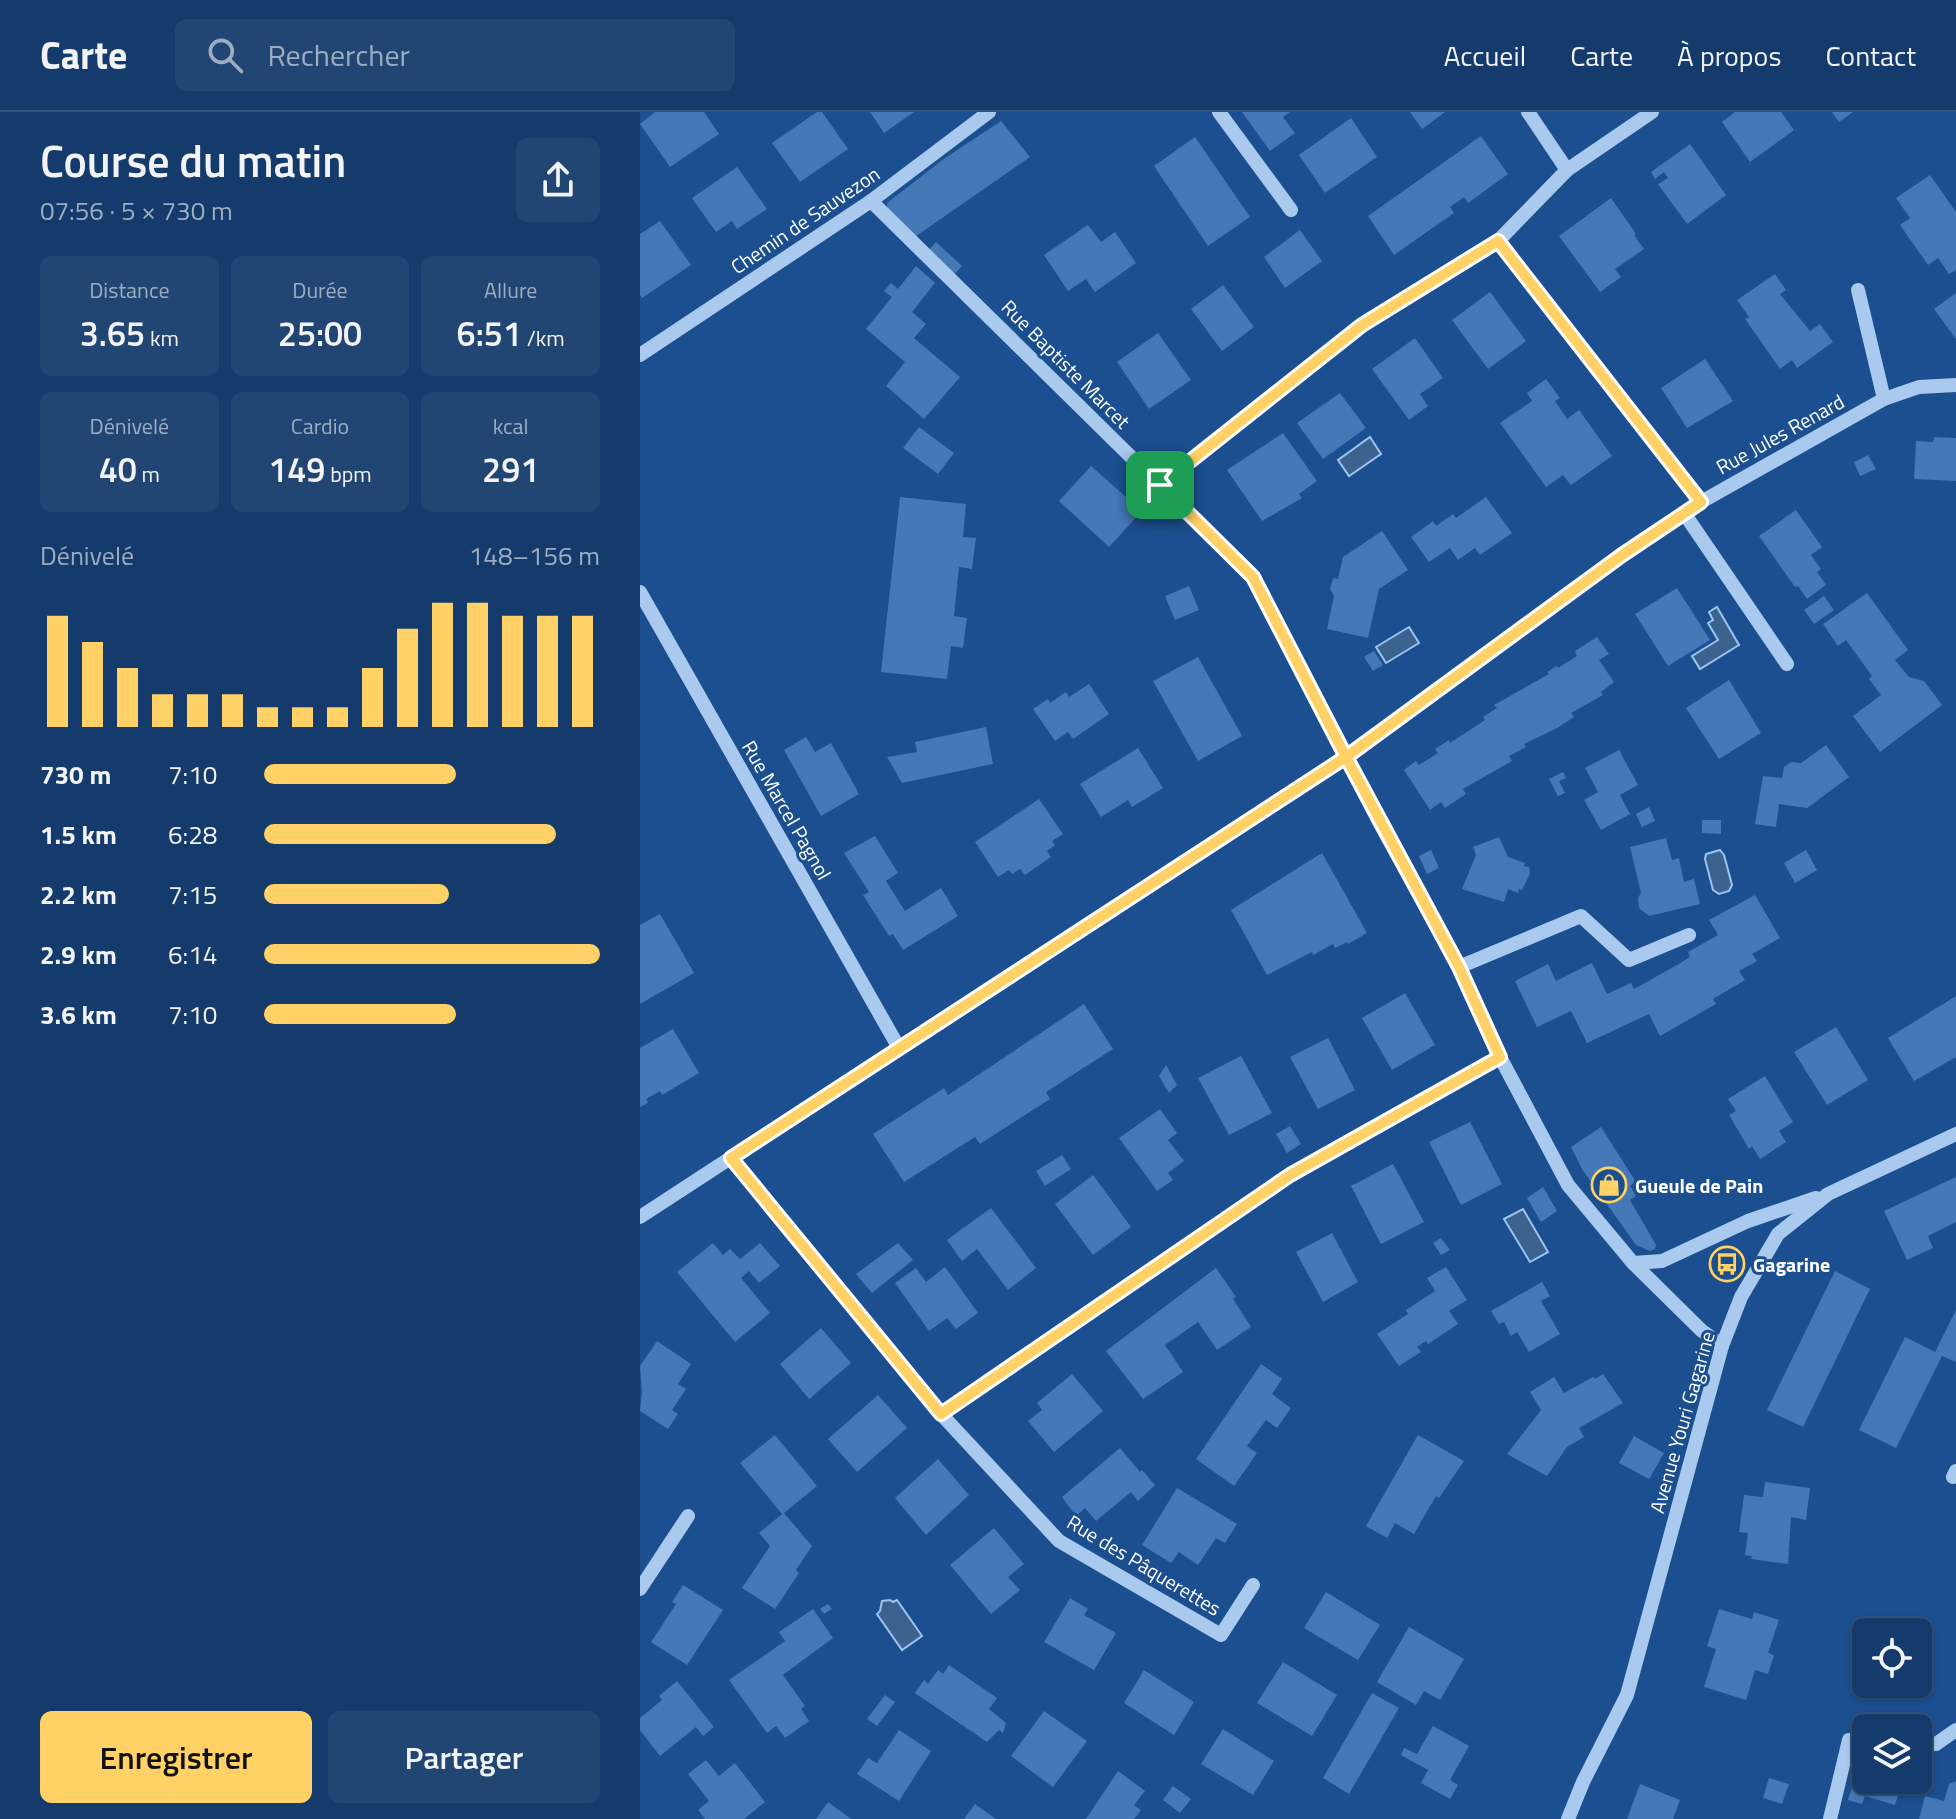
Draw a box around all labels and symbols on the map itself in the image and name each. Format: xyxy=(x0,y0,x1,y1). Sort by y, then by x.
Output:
street label: Chemin de Sauvezon xyxy=(724,158,886,282)
street label: Rue Baptiste Marcet xyxy=(994,292,1138,436)
street label: Rue Jules Renard xyxy=(1710,386,1850,482)
pin xyxy=(1126,451,1194,519)
street label: Rue Marcel Pagnol xyxy=(734,734,840,886)
shop icon: Gueule de Pain xyxy=(1590,1166,1628,1204)
place label: Gueule de Pain xyxy=(1635,1170,1763,1201)
bus stop icon: Gagarine xyxy=(1708,1245,1746,1283)
place label: Gagarine xyxy=(1753,1249,1830,1280)
street label: Avenue Youri Gagarine xyxy=(1641,1327,1723,1517)
street label: Rue des Pâquerettes xyxy=(1061,1507,1227,1623)

